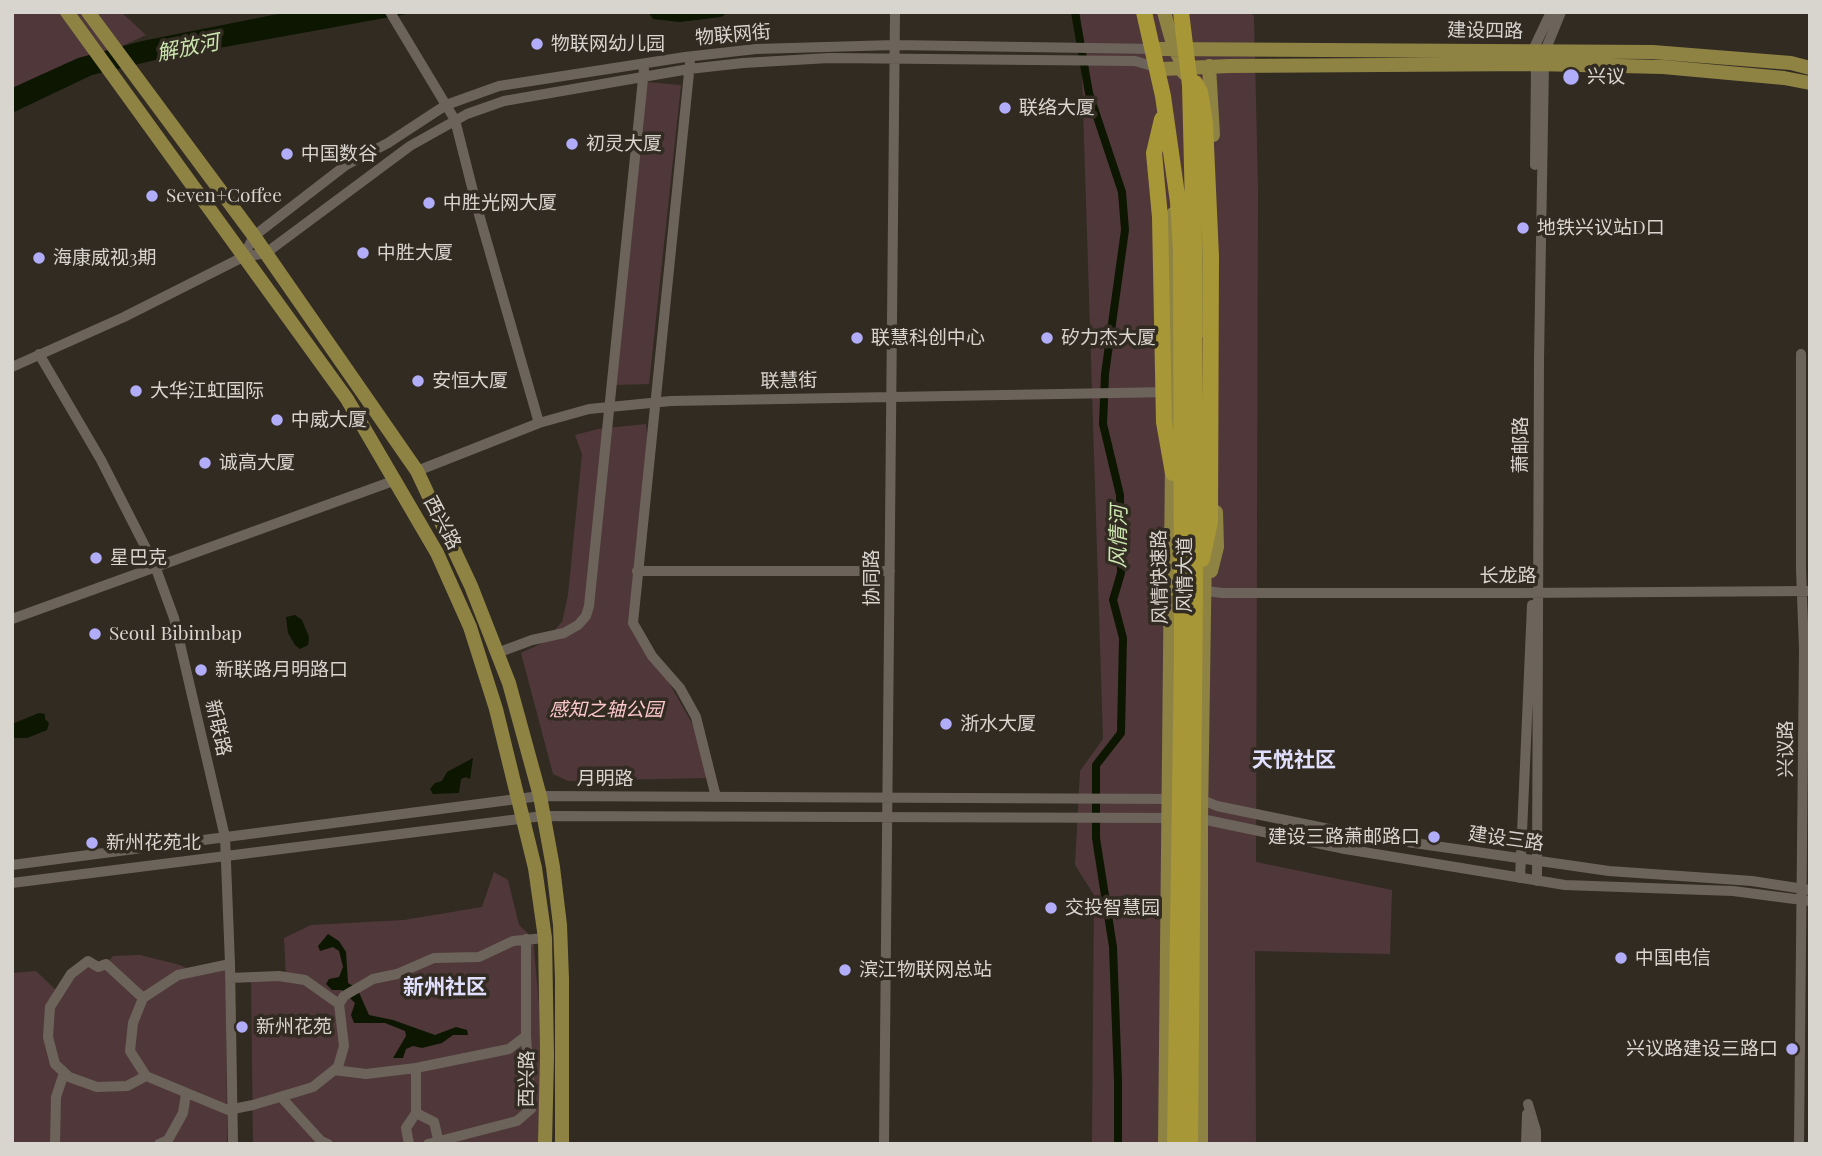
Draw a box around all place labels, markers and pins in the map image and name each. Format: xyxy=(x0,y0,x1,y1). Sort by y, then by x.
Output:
place label: 物联网幼儿园 xyxy=(551,33,665,55)
marker: 物联网幼儿园 xyxy=(529,36,545,52)
place label: 兴议 xyxy=(1587,66,1625,88)
marker: 兴议 xyxy=(1561,67,1581,87)
place label: 联络大厦 xyxy=(1019,97,1095,119)
marker: 联络大厦 xyxy=(997,100,1013,116)
place label: 初灵大厦 xyxy=(586,133,662,155)
marker: 初灵大厦 xyxy=(564,136,580,152)
place label: 中国数谷 xyxy=(301,143,377,165)
marker: 中国数谷 xyxy=(279,146,295,162)
place label: Seven+Coffee xyxy=(166,185,282,207)
marker: Seven+Coffee xyxy=(144,188,160,204)
place label: 中胜光网大厦 xyxy=(443,192,557,214)
marker: 中胜光网大厦 xyxy=(421,195,437,211)
place label: 地铁兴议站D口 xyxy=(1537,217,1665,239)
marker: 地铁兴议站D口 xyxy=(1515,220,1531,236)
place label: 中胜大厦 xyxy=(377,242,453,264)
marker: 中胜大厦 xyxy=(355,245,371,261)
place label: 海康威视3期 xyxy=(53,247,157,269)
marker: 海康威视3期 xyxy=(31,250,47,266)
place label: 联慧科创中心 xyxy=(871,327,985,349)
place label: 矽力杰大厦 xyxy=(1061,327,1156,349)
marker: 联慧科创中心 xyxy=(849,330,865,346)
marker: 矽力杰大厦 xyxy=(1039,330,1055,346)
place label: 安恒大厦 xyxy=(432,370,508,392)
marker: 安恒大厦 xyxy=(410,373,426,389)
place label: 大华江虹国际 xyxy=(150,380,264,402)
marker: 大华江虹国际 xyxy=(128,383,144,399)
place label: 中威大厦 xyxy=(291,409,367,431)
marker: 中威大厦 xyxy=(269,412,285,428)
place label: 诚高大厦 xyxy=(219,452,295,474)
marker: 诚高大厦 xyxy=(197,455,213,471)
place label: 星巴克 xyxy=(110,547,167,569)
marker: 星巴克 xyxy=(88,550,104,566)
place label: Seoul Bibimbap xyxy=(109,623,242,645)
marker: Seoul Bibimbap xyxy=(87,626,103,642)
place label: 新联路月明路口 xyxy=(215,659,348,681)
marker: 新联路月明路口 xyxy=(193,662,209,678)
place label: 浙水大厦 xyxy=(960,713,1036,735)
marker: 浙水大厦 xyxy=(938,716,954,732)
place label: 建设三路萧邮路口 xyxy=(1268,826,1420,848)
marker: 建设三路萧邮路口 xyxy=(1426,829,1442,845)
place label: 新州花苑北 xyxy=(106,832,201,854)
marker: 新州花苑北 xyxy=(84,835,100,851)
place label: 交投智慧园 xyxy=(1065,897,1160,919)
marker: 交投智慧园 xyxy=(1043,900,1059,916)
place label: 中国电信 xyxy=(1635,947,1711,969)
marker: 中国电信 xyxy=(1613,950,1629,966)
place label: 滨江物联网总站 xyxy=(859,959,992,981)
marker: 滨江物联网总站 xyxy=(837,962,853,978)
place label: 新州花苑 xyxy=(256,1016,332,1038)
marker: 新州花苑 xyxy=(234,1019,250,1035)
place label: 兴议路建设三路口 xyxy=(1626,1038,1778,1060)
marker: 兴议路建设三路口 xyxy=(1784,1041,1800,1057)

